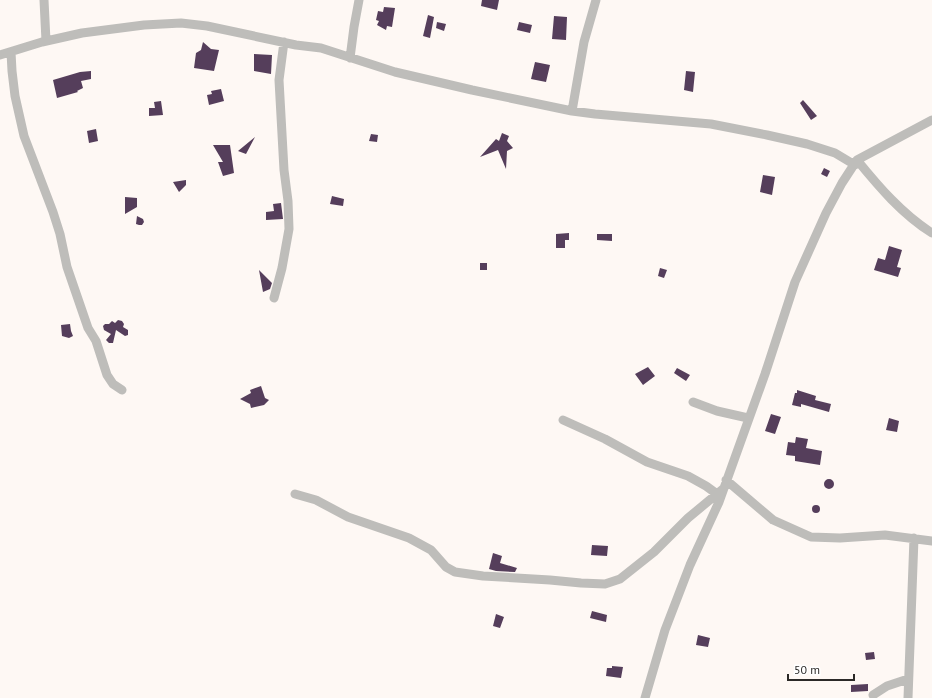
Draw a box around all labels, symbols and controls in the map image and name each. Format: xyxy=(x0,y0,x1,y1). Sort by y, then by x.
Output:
scale bar xyxy=(788,656,854,682)
text: 50 m xyxy=(794,662,820,677)

